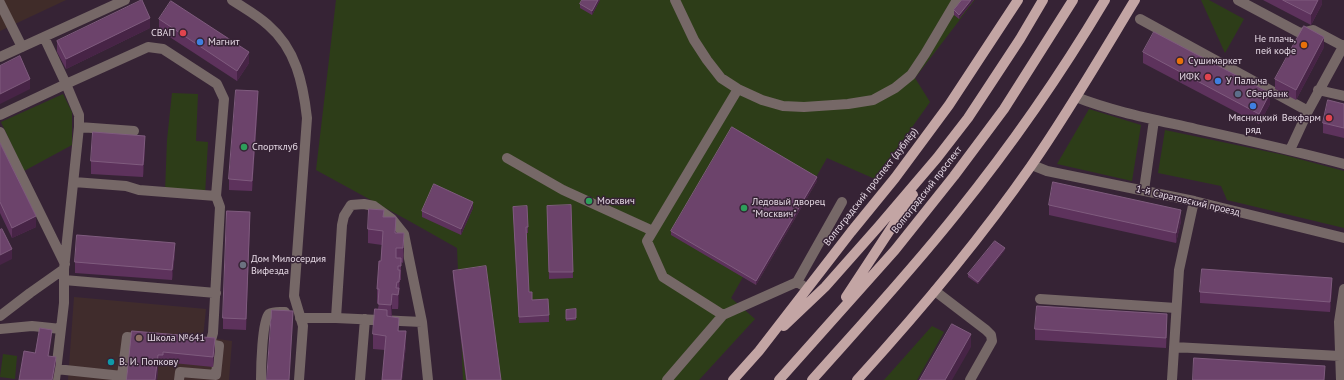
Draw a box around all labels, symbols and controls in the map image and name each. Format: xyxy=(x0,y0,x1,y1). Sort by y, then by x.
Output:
place label: СВАП xyxy=(151,27,175,39)
marker: СВАП xyxy=(178,28,188,38)
place label: Не плачь, пей кофе xyxy=(1254,33,1296,56)
place label: Магнит xyxy=(208,36,239,48)
marker: Магнит xyxy=(195,37,205,47)
marker: Не плачь, пей кофе xyxy=(1299,40,1309,50)
place label: Сушимаркет xyxy=(1188,55,1242,67)
marker: Сушимаркет xyxy=(1175,56,1185,66)
place label: ИФК xyxy=(1179,71,1200,83)
marker: ИФК xyxy=(1203,72,1213,82)
place label: У Палыча xyxy=(1226,75,1267,87)
marker: У Палыча xyxy=(1213,76,1223,86)
place label: Сбербанк xyxy=(1246,88,1288,100)
marker: Сбербанк xyxy=(1233,89,1243,99)
marker: Мясницкий ряд xyxy=(1248,101,1258,111)
place label: Мясницкий ряд xyxy=(1228,112,1278,136)
place label: Векфарм xyxy=(1282,112,1321,124)
marker: Векфарм xyxy=(1324,113,1334,123)
street label: Волгоградский проспект (дублёр) xyxy=(821,126,921,248)
place label: Спортклуб xyxy=(252,141,298,153)
marker: Спортклуб xyxy=(239,142,249,152)
street label: Волгоградский проспект xyxy=(889,144,965,236)
street label: 1-й Саратовский проезд xyxy=(1135,183,1241,219)
place label: Москвич xyxy=(597,195,635,207)
marker: Москвич xyxy=(584,196,594,206)
place label: Ледовый дворец "Москвич" xyxy=(752,196,825,220)
marker: Ледовый дворец "Москвич" xyxy=(739,203,749,213)
place label: Дом Милосердия Вифезда xyxy=(251,253,326,276)
marker: Дом Милосердия Вифезда xyxy=(238,260,248,270)
place label: Школа №641 xyxy=(147,332,205,344)
marker: Школа №641 xyxy=(134,333,144,343)
place label: В. И. Попкову xyxy=(119,356,178,368)
marker: В. И. Попкову xyxy=(106,357,116,367)

